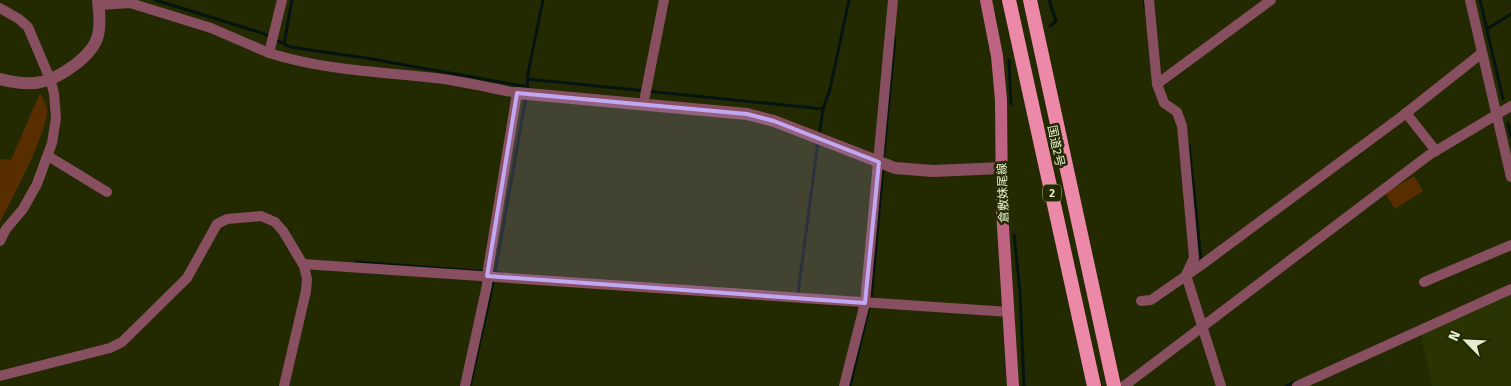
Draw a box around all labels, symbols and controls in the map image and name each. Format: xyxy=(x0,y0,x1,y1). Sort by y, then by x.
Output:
street label: 国道2号 xyxy=(1045,124,1067,168)
street label: 倉敷妹尾線 xyxy=(995,163,1011,223)
road number: 2 xyxy=(1043,184,1061,202)
north arrow xyxy=(1441,316,1491,366)
text: N xyxy=(1445,328,1464,344)

